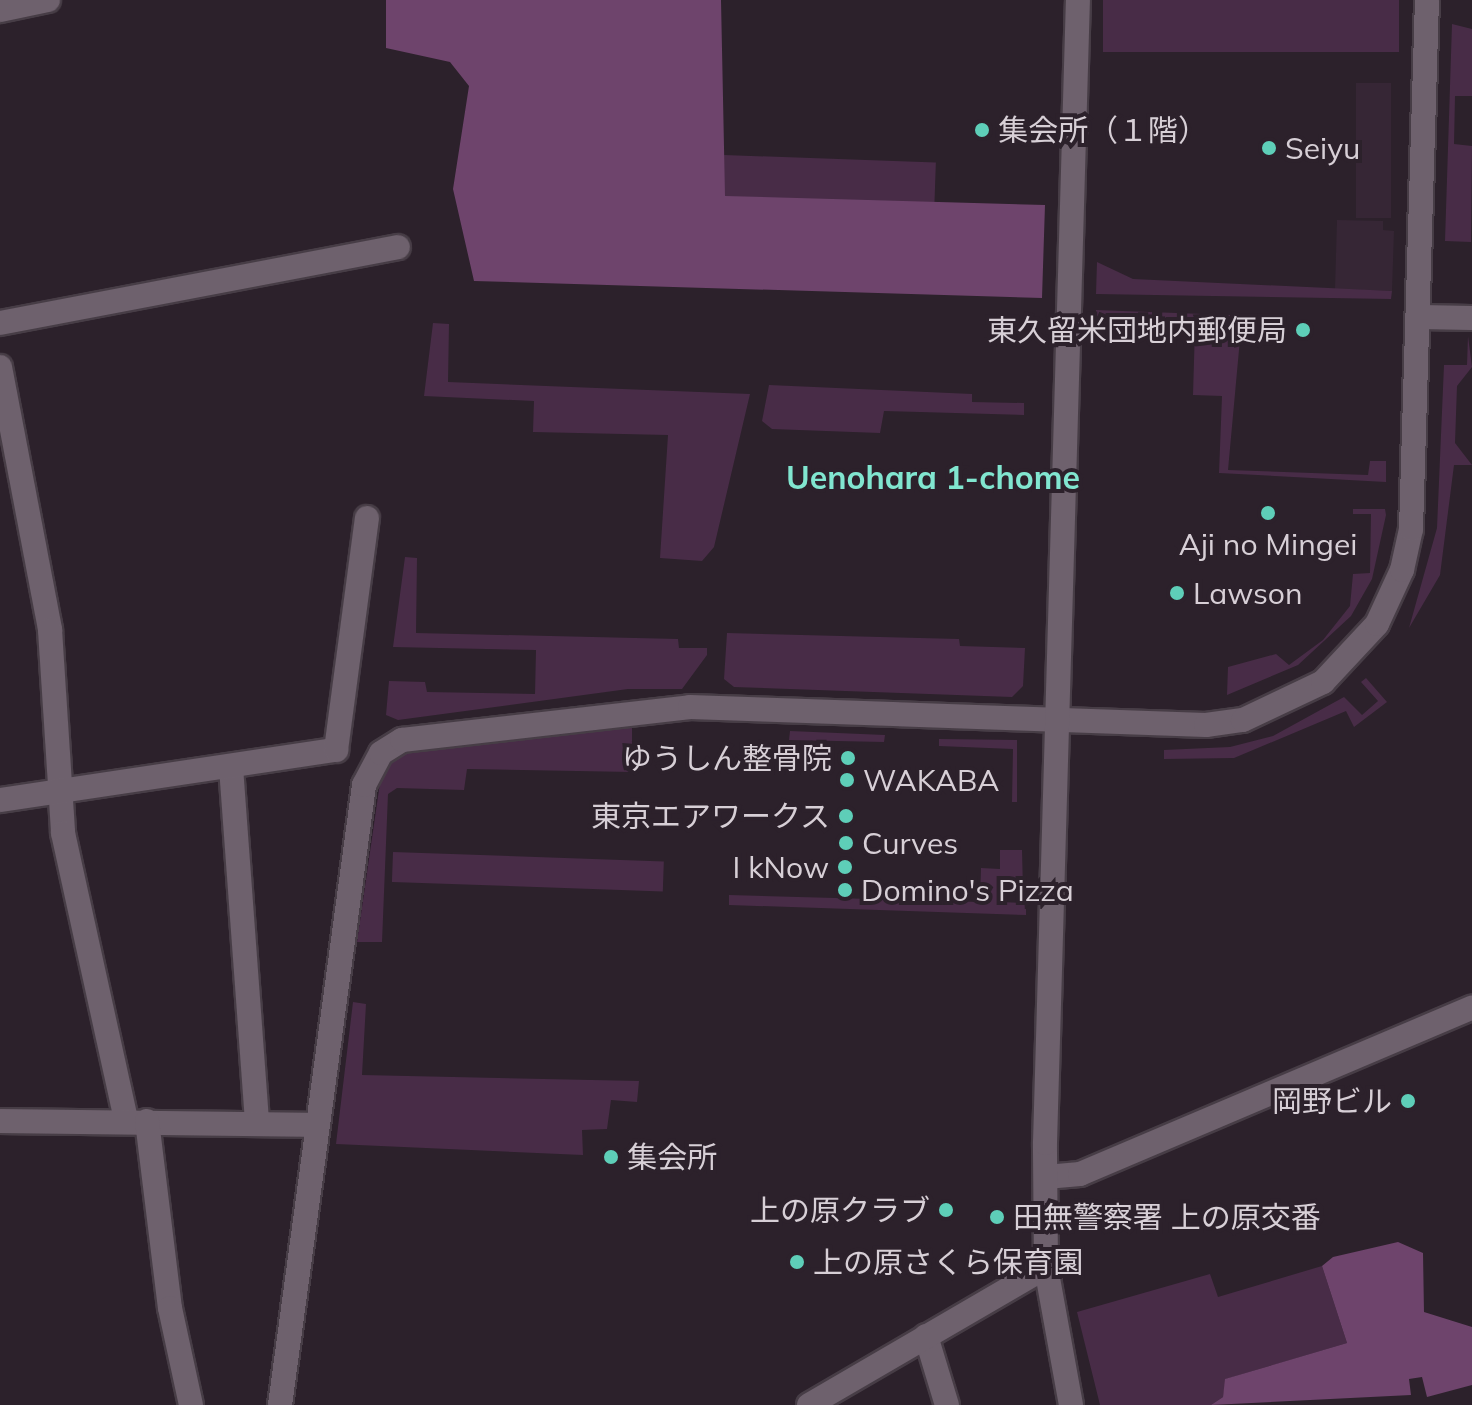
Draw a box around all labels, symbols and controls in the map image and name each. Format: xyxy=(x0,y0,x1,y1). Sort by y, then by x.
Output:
place label: 集会所（１階） xyxy=(998,112,1208,148)
marker: 集会所（１階） xyxy=(973,121,991,139)
place label: Seiyu xyxy=(1285,130,1360,166)
marker: Seiyu xyxy=(1260,139,1278,157)
place label: 東久留米団地内郵便局 xyxy=(987,312,1287,348)
marker: 東久留米団地内郵便局 xyxy=(1294,321,1312,339)
district label: Uenohara 1-chome xyxy=(786,458,1080,496)
marker: Aji no Mingei xyxy=(1259,504,1277,522)
place label: Aji no Mingei xyxy=(1179,526,1357,562)
place label: Lawson xyxy=(1193,575,1303,611)
marker: Lawson xyxy=(1168,584,1186,602)
place label: ゆうしん整骨院 xyxy=(622,740,832,776)
marker: ゆうしん整骨院 xyxy=(839,749,857,767)
place label: WAKABA xyxy=(863,762,999,798)
marker: WAKABA xyxy=(838,771,856,789)
place label: 東京エアワークス xyxy=(590,798,830,834)
marker: 東京エアワークス xyxy=(837,807,855,825)
place label: Curves xyxy=(862,825,958,861)
marker: Curves xyxy=(837,834,855,852)
place label: I kNow xyxy=(733,849,829,885)
marker: I kNow xyxy=(836,858,854,876)
place label: Domino's Pizza xyxy=(861,872,1074,908)
marker: Domino's Pizza xyxy=(836,881,854,899)
place label: 岡野ビル xyxy=(1272,1083,1392,1119)
marker: 岡野ビル xyxy=(1399,1092,1417,1110)
place label: 集会所 xyxy=(627,1139,717,1175)
marker: 集会所 xyxy=(602,1148,620,1166)
place label: 上の原クラブ xyxy=(750,1192,930,1228)
place label: 田無警察署 上の原交番 xyxy=(1013,1199,1321,1235)
marker: 上の原クラブ xyxy=(937,1201,955,1219)
marker: 田無警察署 上の原交番 xyxy=(988,1208,1006,1226)
place label: 上の原さくら保育園 xyxy=(813,1244,1083,1280)
marker: 上の原さくら保育園 xyxy=(788,1253,806,1271)

